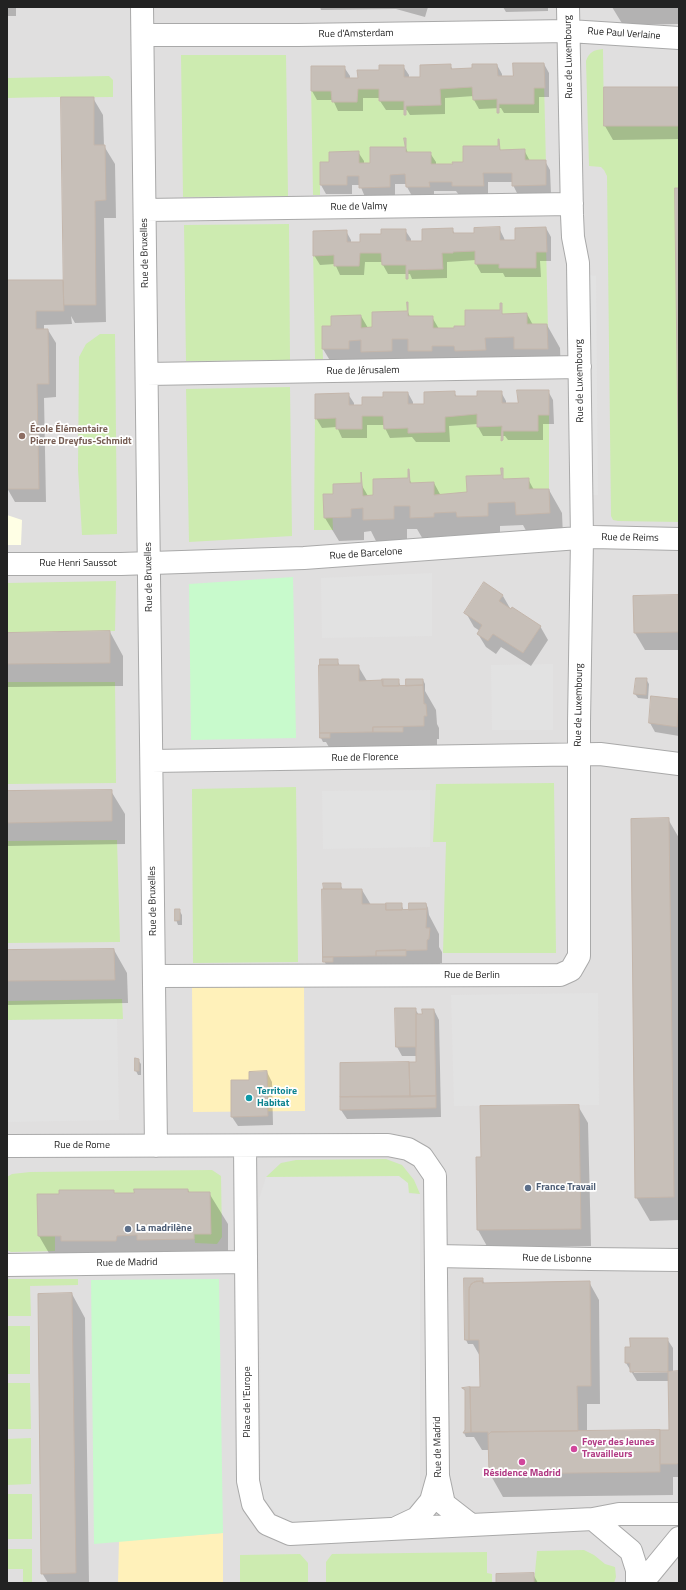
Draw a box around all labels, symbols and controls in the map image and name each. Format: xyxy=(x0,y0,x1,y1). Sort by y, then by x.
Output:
street label: Rue de Luxembourg xyxy=(562,15,576,99)
street label: Rue Paul Verlaine xyxy=(587,25,661,43)
street label: Rue d'Amsterdam xyxy=(318,27,394,41)
street label: Rue de Valmy xyxy=(330,201,388,213)
street label: Rue de Bruxelles xyxy=(138,218,152,288)
street label: Rue de Luxembourg xyxy=(573,339,587,423)
street label: Rue de Jérusalem xyxy=(326,364,400,378)
place label: École Élémentaire Pierre Dreyfus-Schmidt xyxy=(30,424,132,448)
marker: École Élémentaire Pierre Dreyfus-Schmidt xyxy=(17,431,27,441)
street label: Rue de Reims xyxy=(601,531,659,545)
street label: Rue de Bruxelles xyxy=(142,542,156,612)
street label: Rue de Barcelone xyxy=(329,545,403,563)
street label: Rue Henri Saussot xyxy=(39,558,117,570)
street label: Rue de Luxembourg xyxy=(572,663,586,747)
street label: Rue de Florence xyxy=(331,751,399,765)
street label: Rue de Bruxelles xyxy=(146,866,160,936)
street label: Rue de Berlin xyxy=(444,970,500,982)
place label: Territoire Habitat xyxy=(257,1086,297,1110)
marker: Territoire Habitat xyxy=(244,1093,254,1103)
street label: Rue de Rome xyxy=(54,1140,110,1152)
place label: France Travail xyxy=(536,1182,596,1194)
marker: France Travail xyxy=(523,1183,533,1193)
place label: La madrilène xyxy=(136,1223,192,1235)
marker: La madrilène xyxy=(123,1224,133,1234)
street label: Rue de Lisbonne xyxy=(522,1252,592,1266)
street label: Rue de Madrid xyxy=(96,1256,158,1270)
street label: Place de l'Europe xyxy=(242,1366,254,1438)
street label: Rue de Madrid xyxy=(431,1416,445,1478)
place label: Foyer des Jeunes Travailleurs xyxy=(582,1437,655,1460)
marker: Foyer des Jeunes Travailleurs xyxy=(569,1444,579,1454)
marker: Résidence Madrid xyxy=(517,1457,527,1467)
place label: Résidence Madrid xyxy=(483,1468,561,1480)

